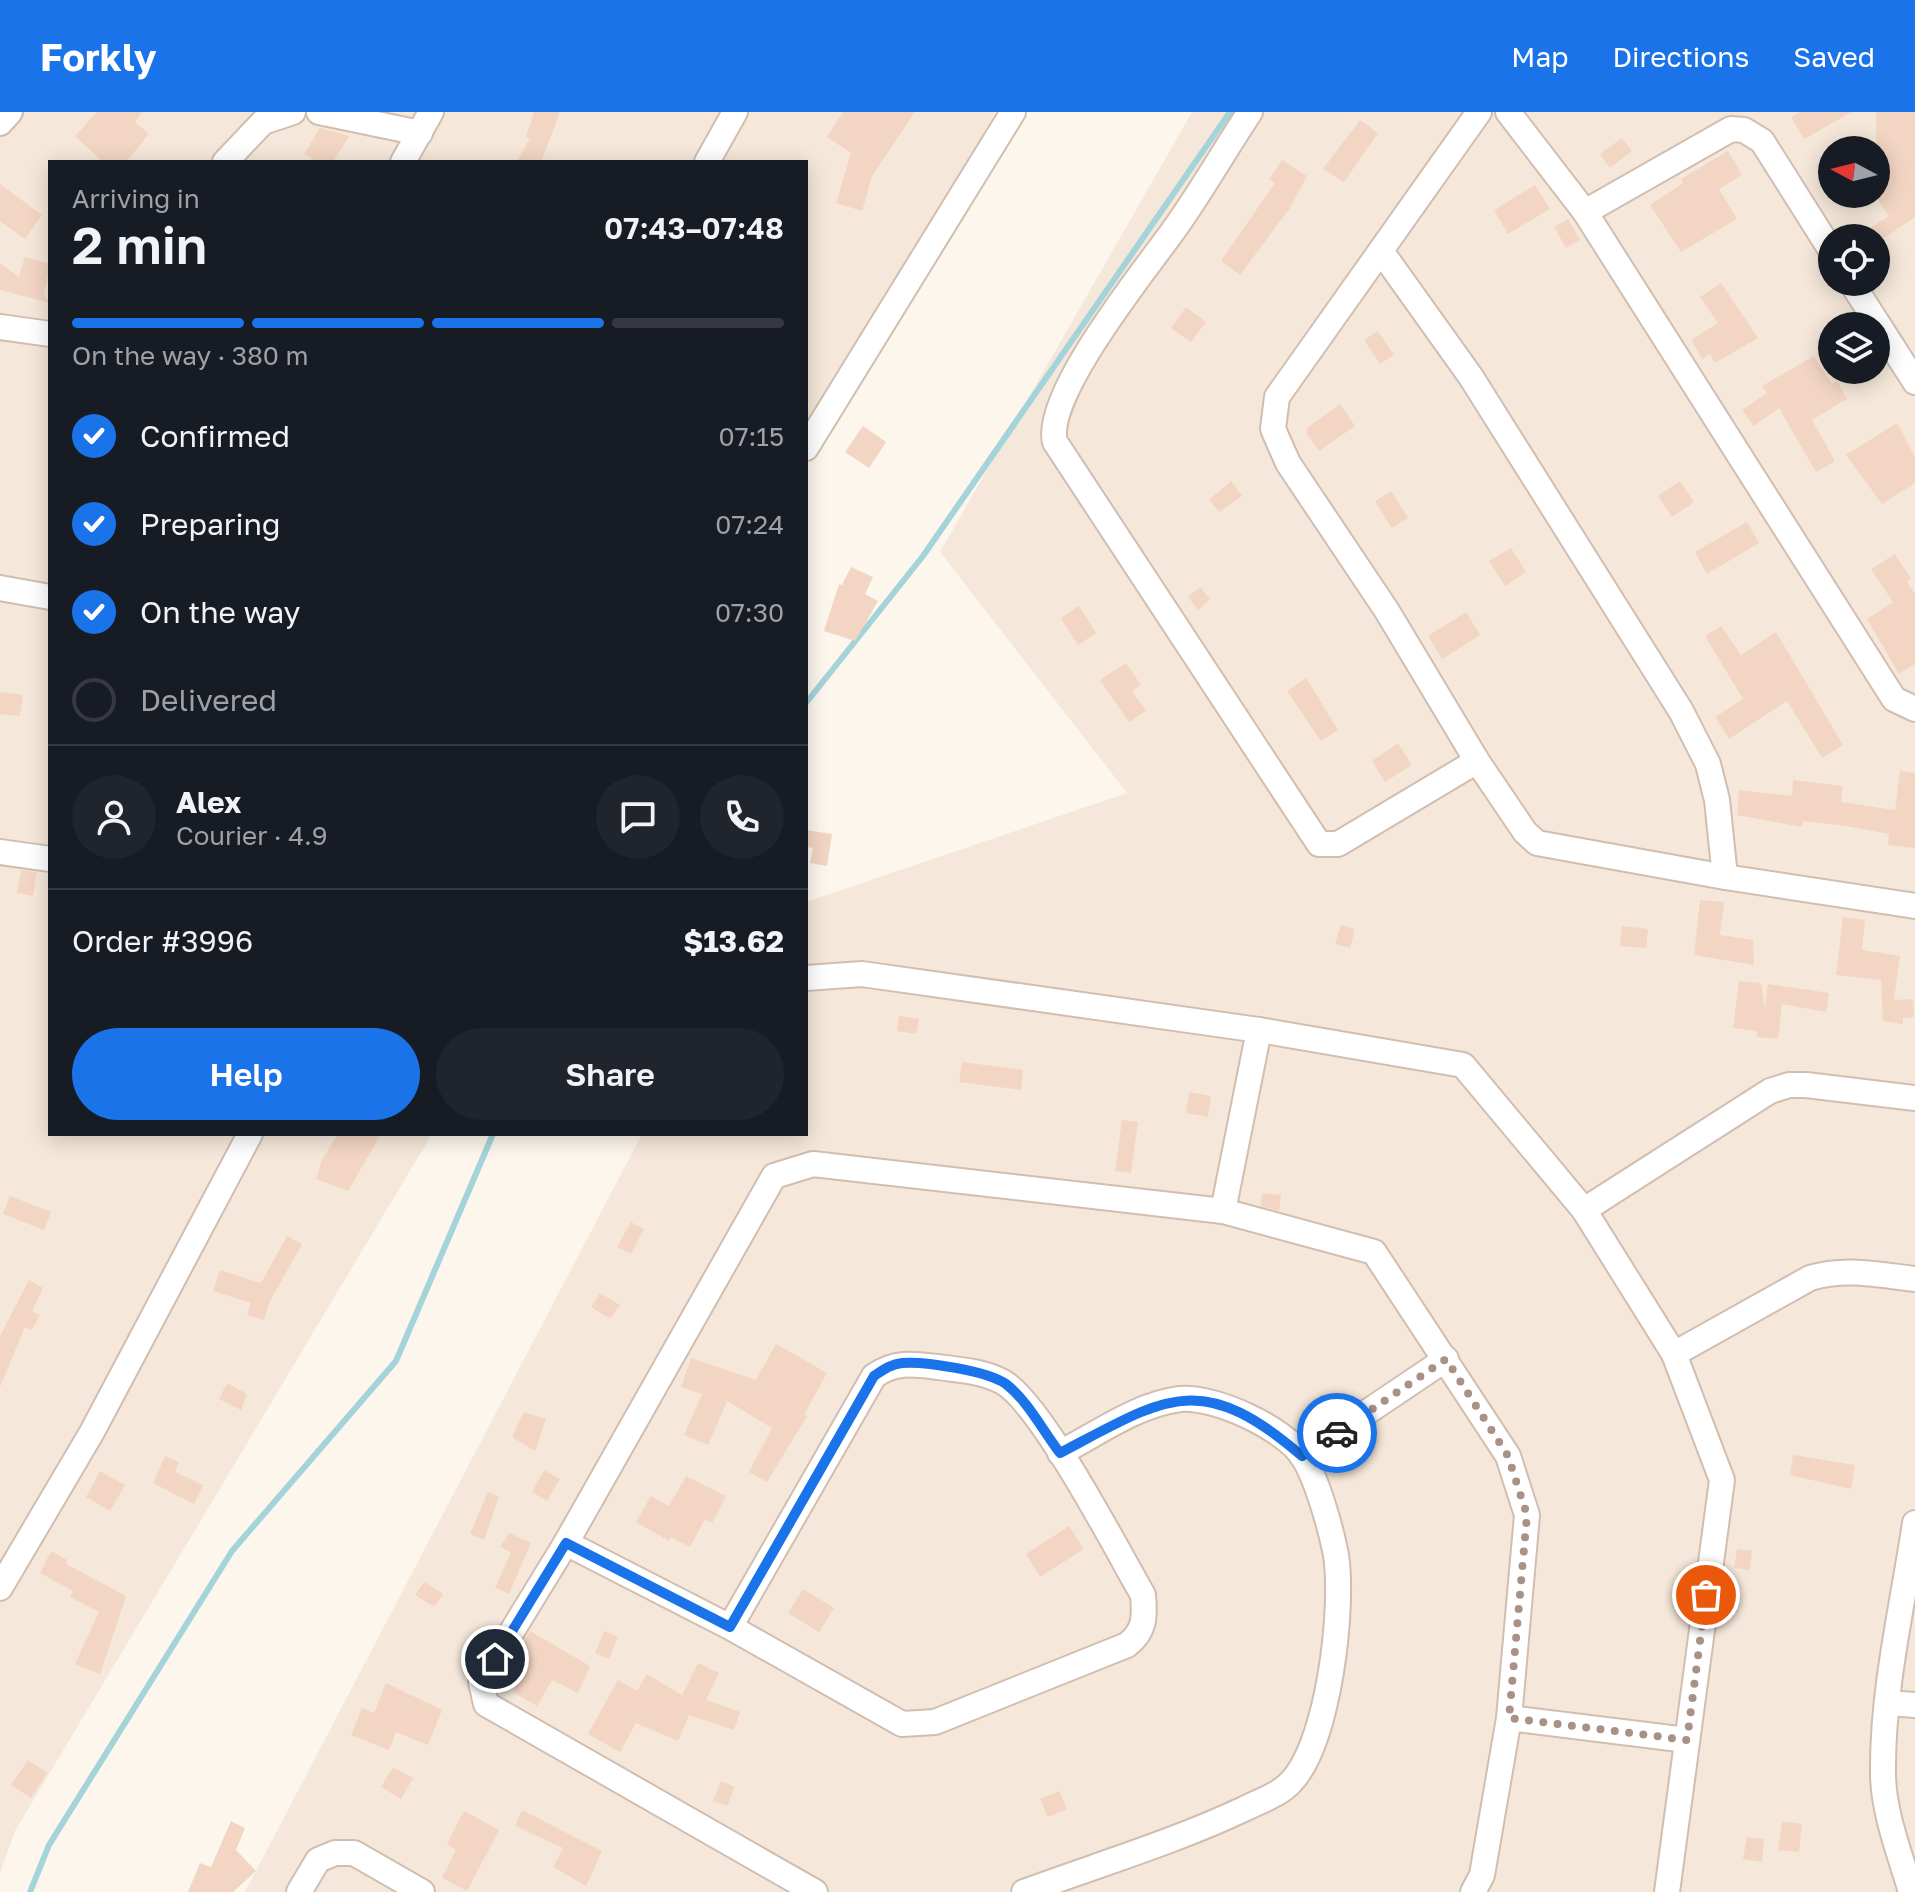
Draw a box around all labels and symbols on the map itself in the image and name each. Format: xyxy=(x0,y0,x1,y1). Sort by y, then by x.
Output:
north arrow xyxy=(1818,136,1890,208)
courier xyxy=(1297,1393,1377,1473)
pin xyxy=(1672,1561,1740,1629)
pin xyxy=(461,1625,529,1693)

